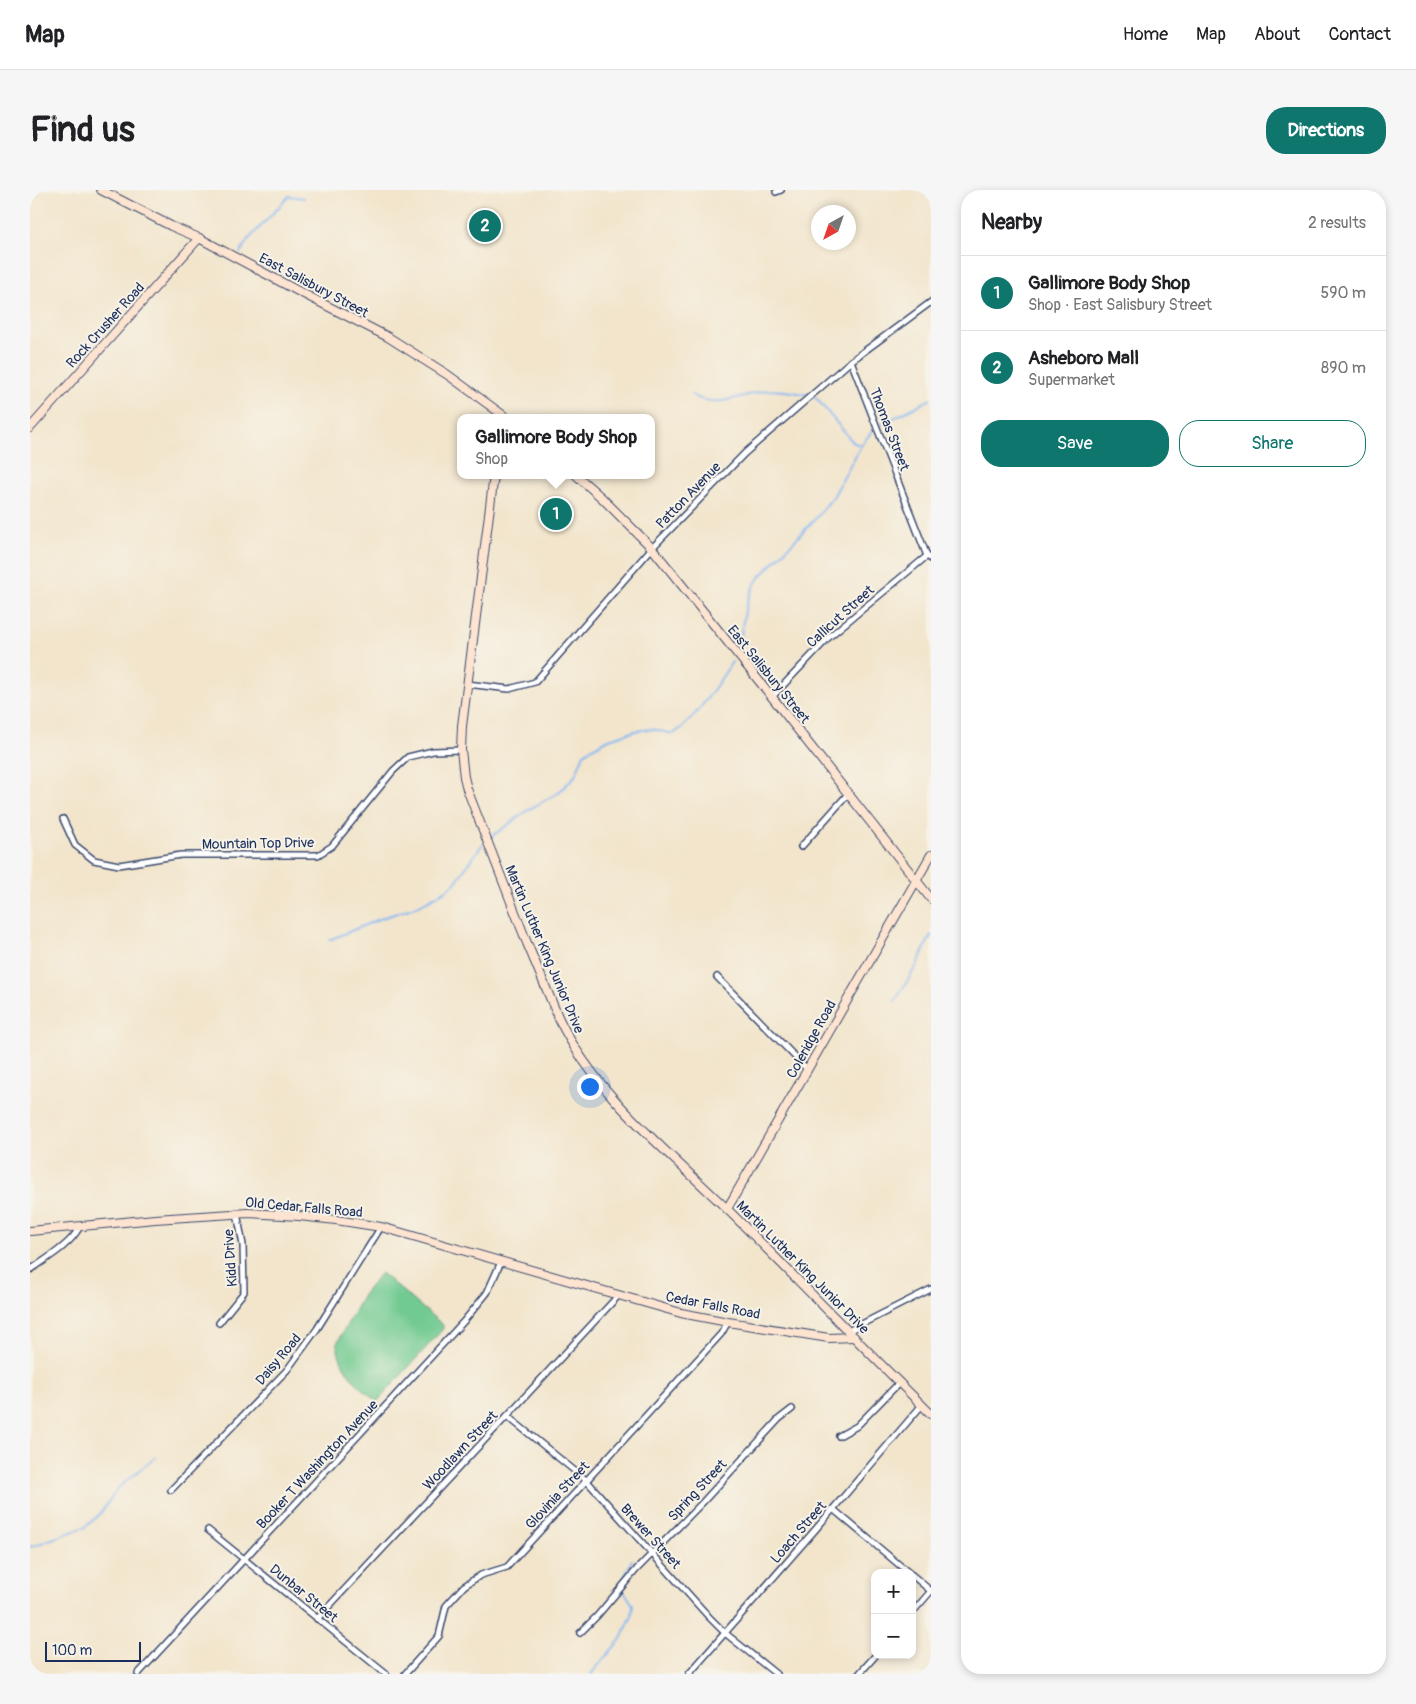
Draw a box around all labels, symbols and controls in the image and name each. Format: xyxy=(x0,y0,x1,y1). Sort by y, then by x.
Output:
text: Map xyxy=(25,20,65,49)
text: Home xyxy=(1123,23,1168,46)
text: Map xyxy=(1196,23,1226,46)
text: About xyxy=(1254,23,1300,46)
text: Contact xyxy=(1328,23,1391,46)
button: Directions xyxy=(1266,107,1386,154)
text: Find us xyxy=(30,108,135,152)
north arrow xyxy=(811,205,856,250)
pin: 2 xyxy=(469,207,501,245)
text: Nearby xyxy=(981,209,1042,236)
text: 2 results xyxy=(1308,213,1366,233)
street label: East Salisbury Street xyxy=(256,249,372,322)
text: Gallimore Body Shop xyxy=(1028,271,1190,295)
street label: Rock Crusher Road xyxy=(63,279,148,372)
text: 1 xyxy=(994,283,1000,303)
text: 590 m xyxy=(1320,283,1366,303)
text: Shop · East Salisbury Street xyxy=(1028,295,1212,315)
text: Asheboro Mall xyxy=(1028,346,1139,370)
text: 2 xyxy=(993,358,1001,378)
text: 890 m xyxy=(1321,358,1366,378)
text: Supermarket xyxy=(1028,370,1115,390)
street label: Thomas Street xyxy=(866,385,913,473)
popup xyxy=(457,414,655,479)
button: Save xyxy=(981,420,1169,467)
button: Share xyxy=(1179,420,1366,467)
text: Gallimore Body Shop xyxy=(475,425,637,449)
text: Shop xyxy=(475,449,508,469)
street label: Patton Avenue xyxy=(652,458,724,532)
pin: 1 xyxy=(540,495,572,533)
street label: Callicut Street xyxy=(803,581,878,651)
street label: East Salisbury Street xyxy=(724,622,814,727)
street label: Mountain Top Drive xyxy=(202,834,314,853)
street label: Martin Luther King Junior Drive xyxy=(501,863,588,1036)
street label: Coleridge Road xyxy=(783,997,840,1081)
your location xyxy=(577,1074,603,1100)
street label: Old Cedar Falls Road xyxy=(244,1194,364,1221)
street label: Martin Luther King Junior Drive xyxy=(733,1197,873,1337)
street label: Kidd Drive xyxy=(220,1229,241,1287)
street label: Cedar Falls Road xyxy=(664,1288,762,1323)
street label: Daisy Road xyxy=(252,1330,305,1389)
street label: Booker T Washington Avenue xyxy=(253,1396,382,1532)
street label: Woodlawn Street xyxy=(419,1407,502,1493)
street label: Spring Street xyxy=(665,1456,730,1525)
street label: Glovinia Street xyxy=(522,1458,593,1533)
street label: Loach Street xyxy=(767,1498,830,1567)
street label: Brewer Street xyxy=(617,1500,685,1573)
street label: Dunbar Street xyxy=(266,1561,342,1626)
map controls xyxy=(871,1569,916,1659)
button: + xyxy=(871,1569,916,1614)
button: − xyxy=(871,1614,916,1659)
scale bar xyxy=(45,1639,141,1662)
text: 100 m xyxy=(52,1642,92,1659)

